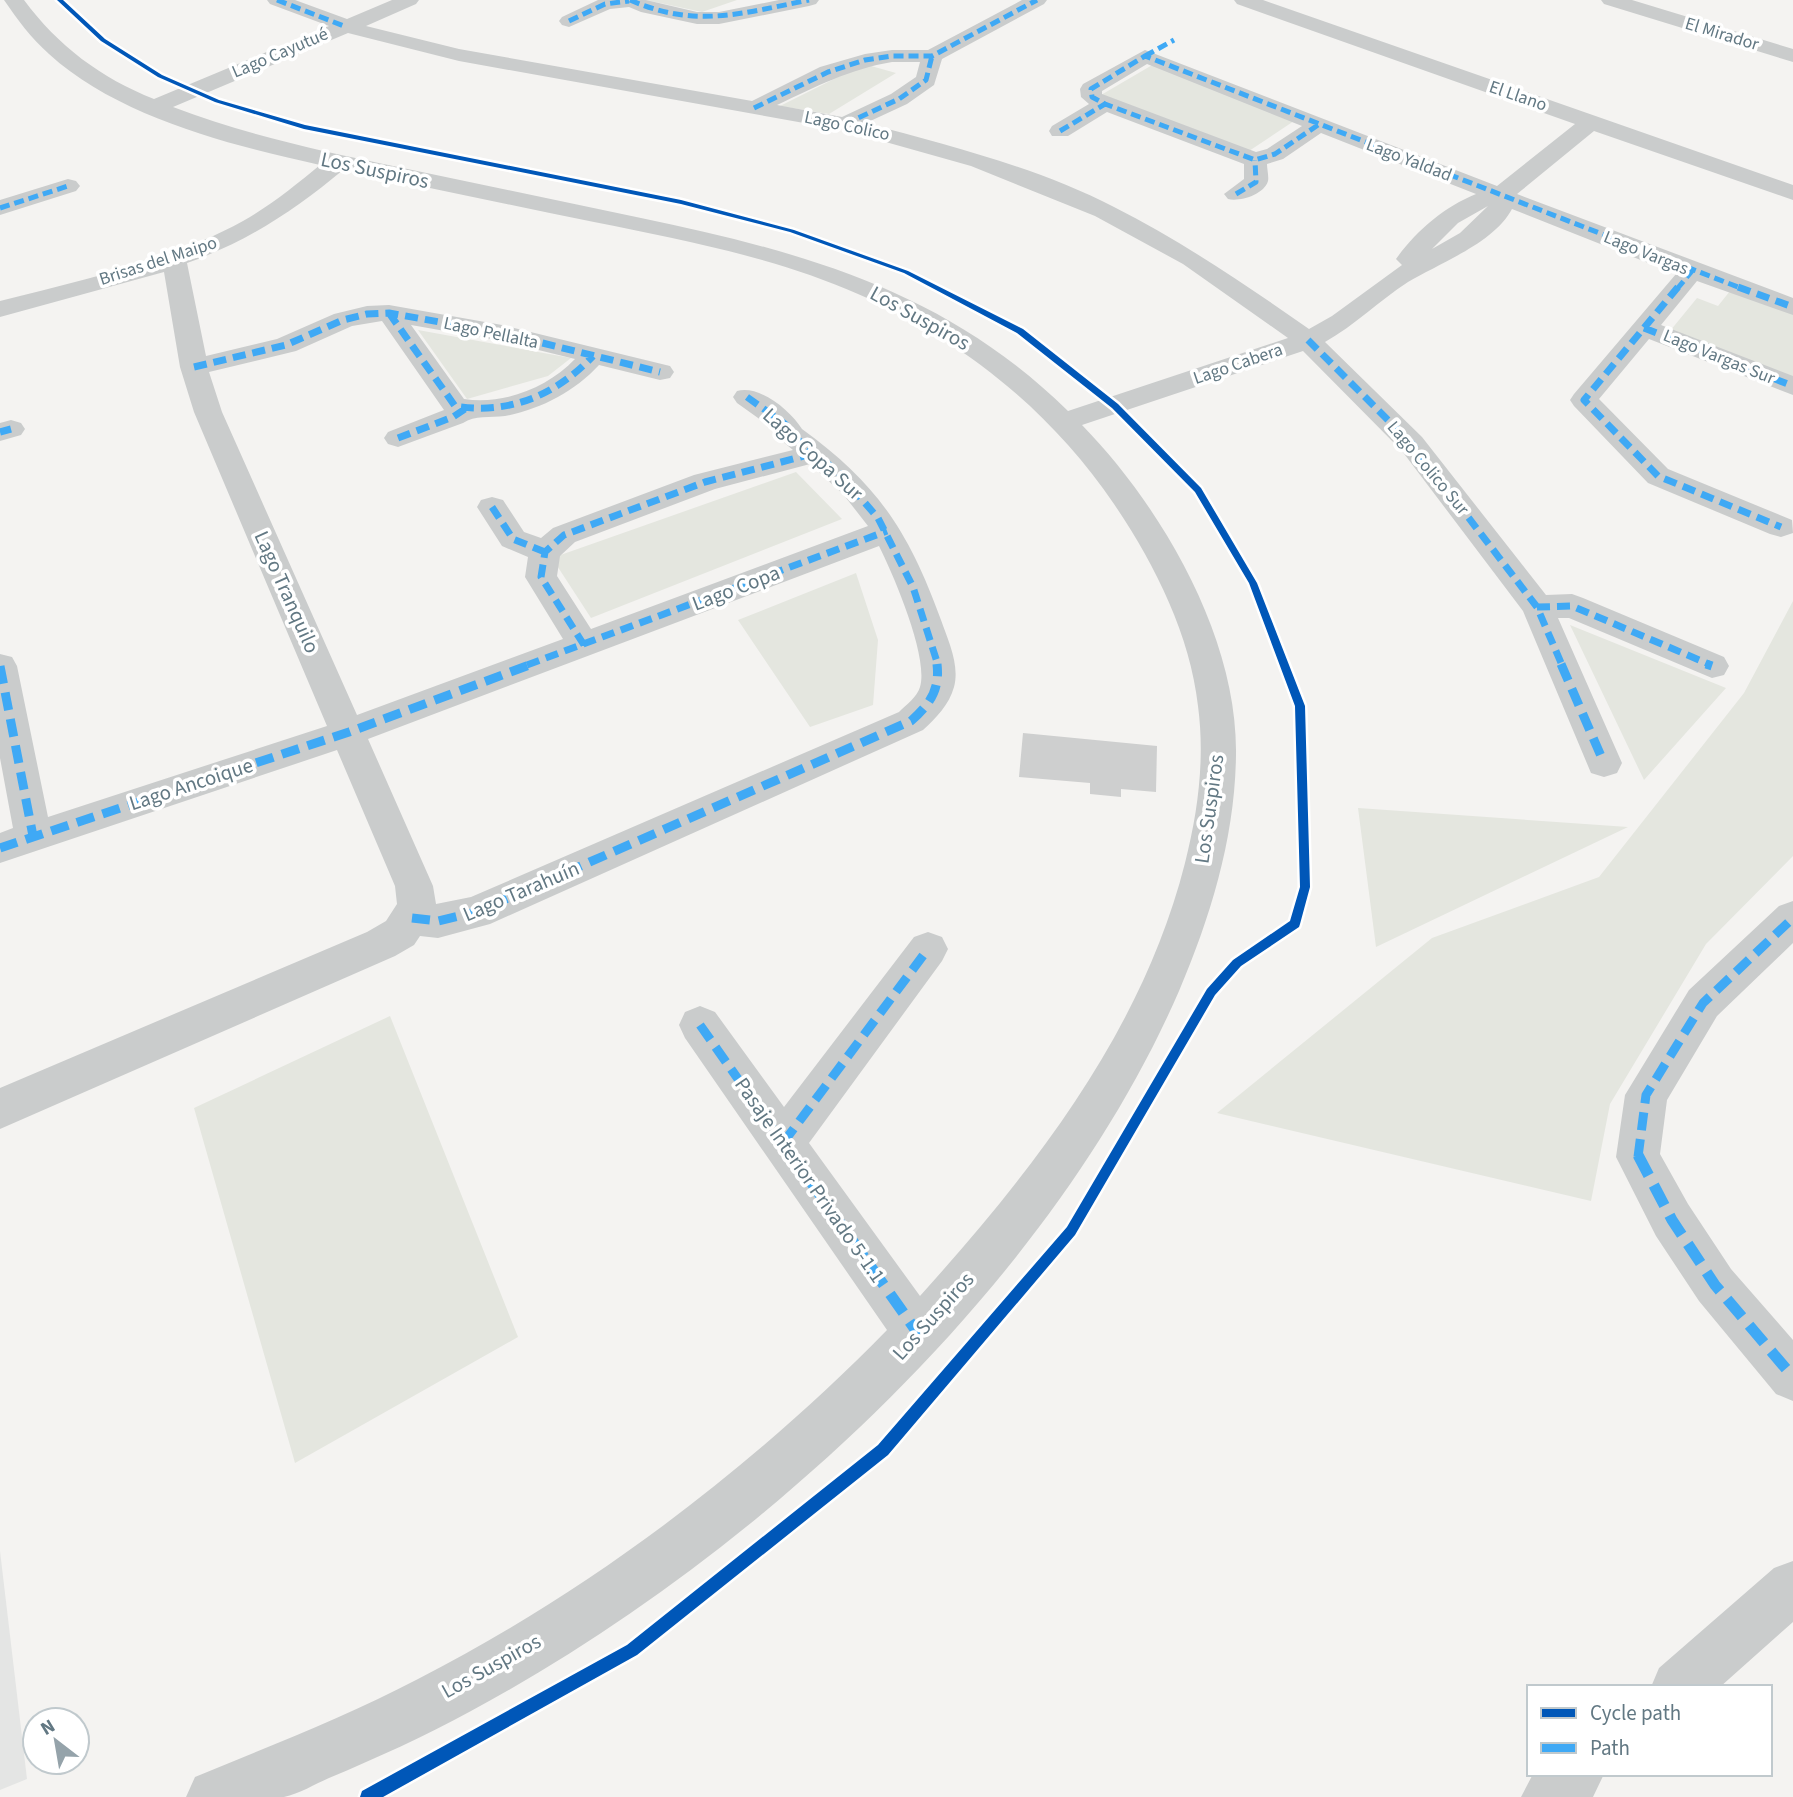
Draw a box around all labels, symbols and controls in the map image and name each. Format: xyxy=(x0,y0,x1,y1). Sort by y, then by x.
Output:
street label: El Mirador xyxy=(1682,11,1763,57)
street label: Lago Cayutué xyxy=(228,21,332,85)
street label: El Llano xyxy=(1486,74,1550,118)
street label: Lago Colico xyxy=(802,105,892,147)
street label: Lago Yaldad xyxy=(1362,132,1456,188)
street label: Los Suspiros xyxy=(318,144,432,196)
street label: Lago Vargas xyxy=(1600,225,1692,281)
street label: Brisas del Maipo xyxy=(96,230,220,292)
street label: Los Suspiros xyxy=(865,278,975,358)
street label: Lago Pellalta xyxy=(441,311,541,355)
street label: Lago Vargas Sur xyxy=(1659,323,1779,391)
street label: Lago Cabera xyxy=(1190,337,1286,391)
street label: Lago Copa Sur xyxy=(756,401,870,508)
street label: Lago Colico Sur xyxy=(1381,416,1475,521)
street label: Lago Tranquilo xyxy=(247,526,327,658)
street label: Lago Copa xyxy=(688,558,784,618)
street label: Lago Ancoique xyxy=(125,750,257,818)
street label: Los Suspiros xyxy=(1187,752,1232,865)
street label: Lago Tarahuín xyxy=(458,853,584,929)
street label: Pasaje Interior Privado 5-1.1 xyxy=(727,1071,893,1289)
street label: Los Suspiros xyxy=(885,1265,981,1367)
street label: Los Suspiros xyxy=(436,1626,546,1706)
legend xyxy=(1527,1685,1772,1776)
text: Cycle path xyxy=(1590,1698,1681,1728)
north arrow xyxy=(21,1706,91,1776)
text: N xyxy=(36,1713,60,1743)
text: Path xyxy=(1590,1733,1630,1763)

